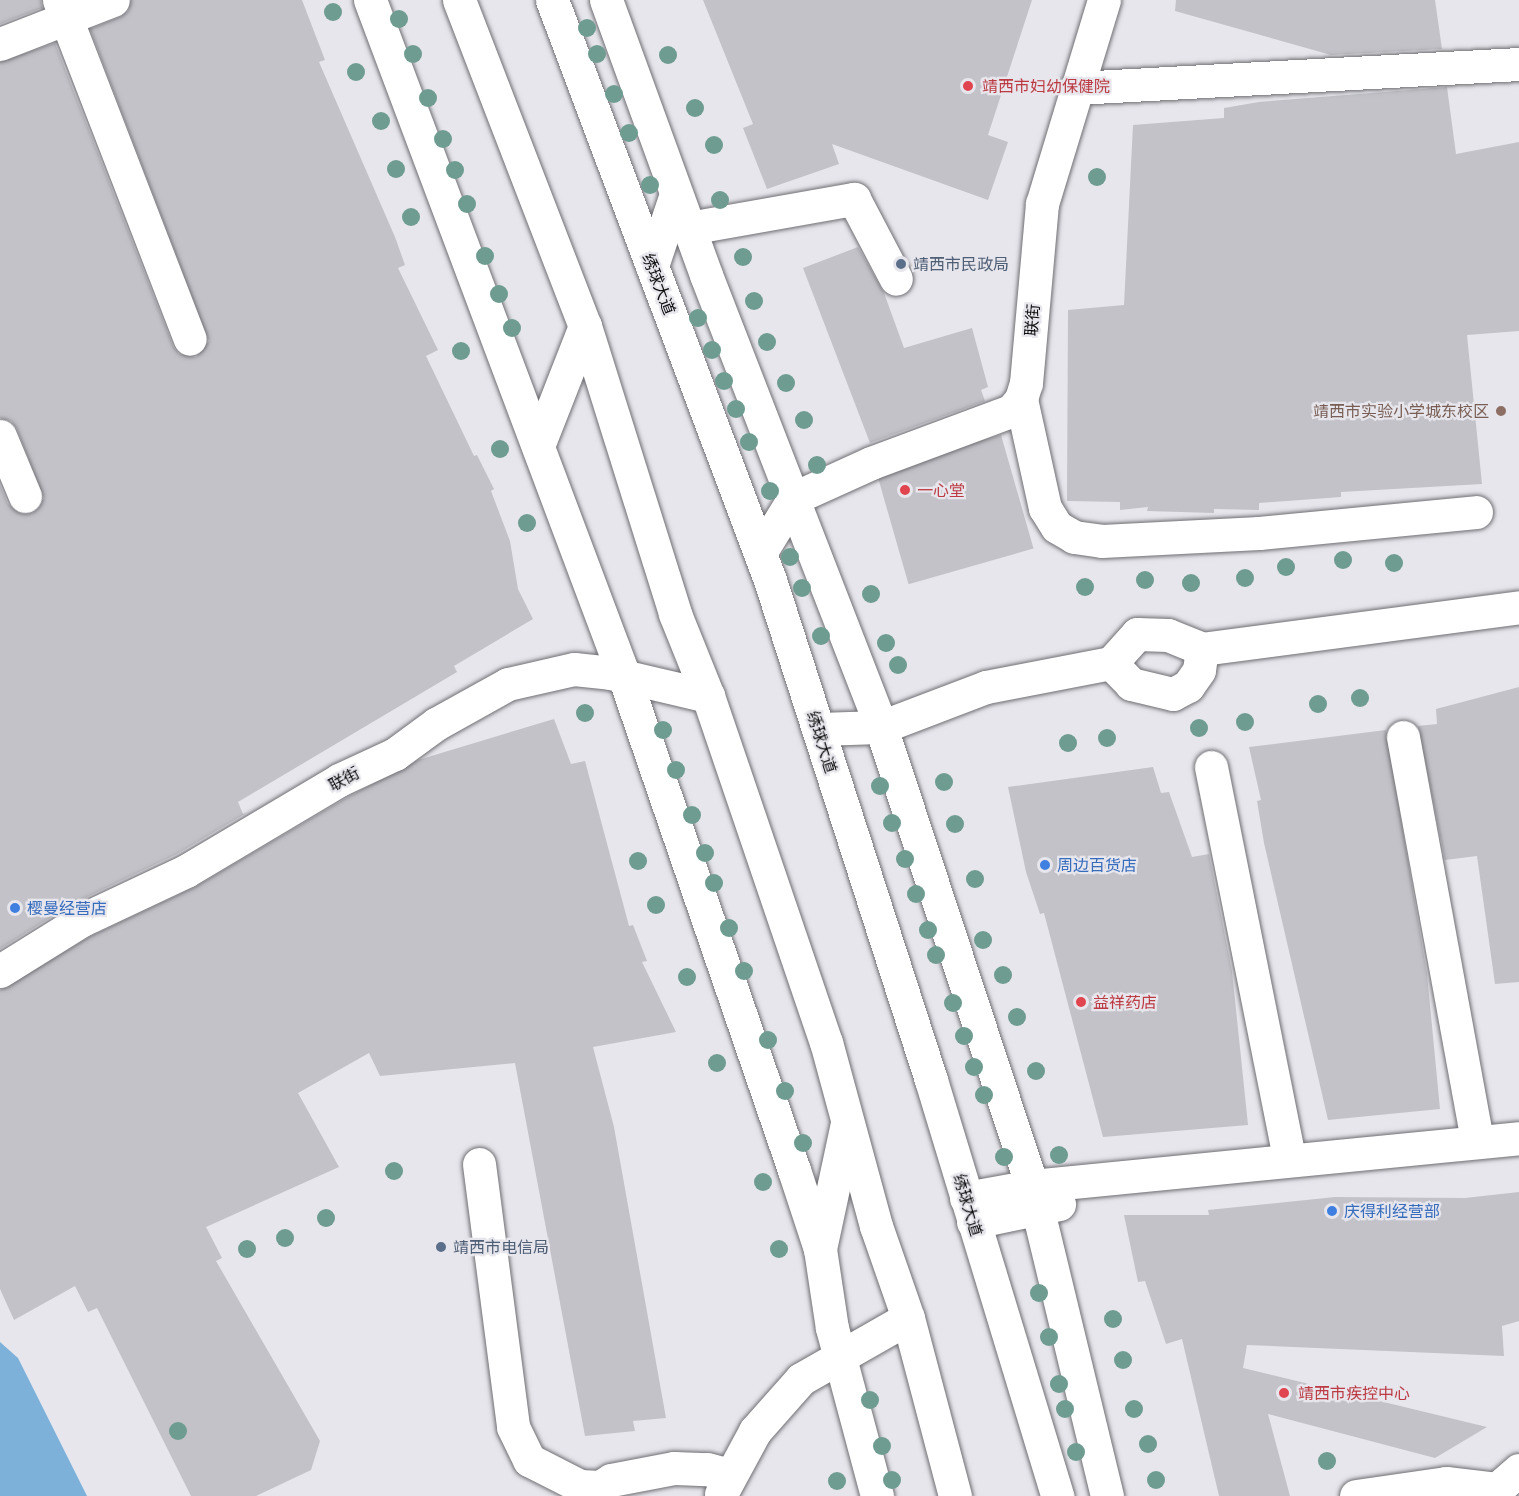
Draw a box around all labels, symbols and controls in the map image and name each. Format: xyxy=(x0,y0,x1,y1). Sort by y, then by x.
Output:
place label: 靖西市妇幼保健院 xyxy=(982,76,1110,96)
marker: 靖西市妇幼保健院 xyxy=(959,77,977,95)
street label: 绣球大道 xyxy=(639,251,679,317)
place label: 靖西市民政局 xyxy=(913,254,1009,274)
marker: 靖西市民政局 xyxy=(894,257,908,271)
street label: 联街 xyxy=(1021,303,1043,337)
place label: 靖西市实验小学城东校区 xyxy=(1313,401,1489,421)
marker: 靖西市实验小学城东校区 xyxy=(1494,404,1508,418)
place label: 一心堂 xyxy=(917,480,965,500)
marker: 一心堂 xyxy=(898,483,912,497)
street label: 绣球大道 xyxy=(803,709,841,775)
street label: 联街 xyxy=(325,763,363,795)
place label: 周边百货店 xyxy=(1057,855,1137,875)
marker: 周边百货店 xyxy=(1038,858,1052,872)
place label: 樱曼经营店 xyxy=(27,898,107,918)
marker: 樱曼经营店 xyxy=(8,901,22,915)
place label: 益祥药店 xyxy=(1093,992,1157,1012)
marker: 益祥药店 xyxy=(1074,995,1088,1009)
street label: 绣球大道 xyxy=(949,1172,987,1238)
place label: 庆得利经营部 xyxy=(1344,1201,1440,1221)
marker: 庆得利经营部 xyxy=(1325,1204,1339,1218)
place label: 靖西市电信局 xyxy=(453,1237,549,1257)
marker: 靖西市电信局 xyxy=(434,1240,448,1254)
place label: 靖西市疾控中心 xyxy=(1298,1383,1410,1403)
marker: 靖西市疾控中心 xyxy=(1275,1384,1293,1402)

